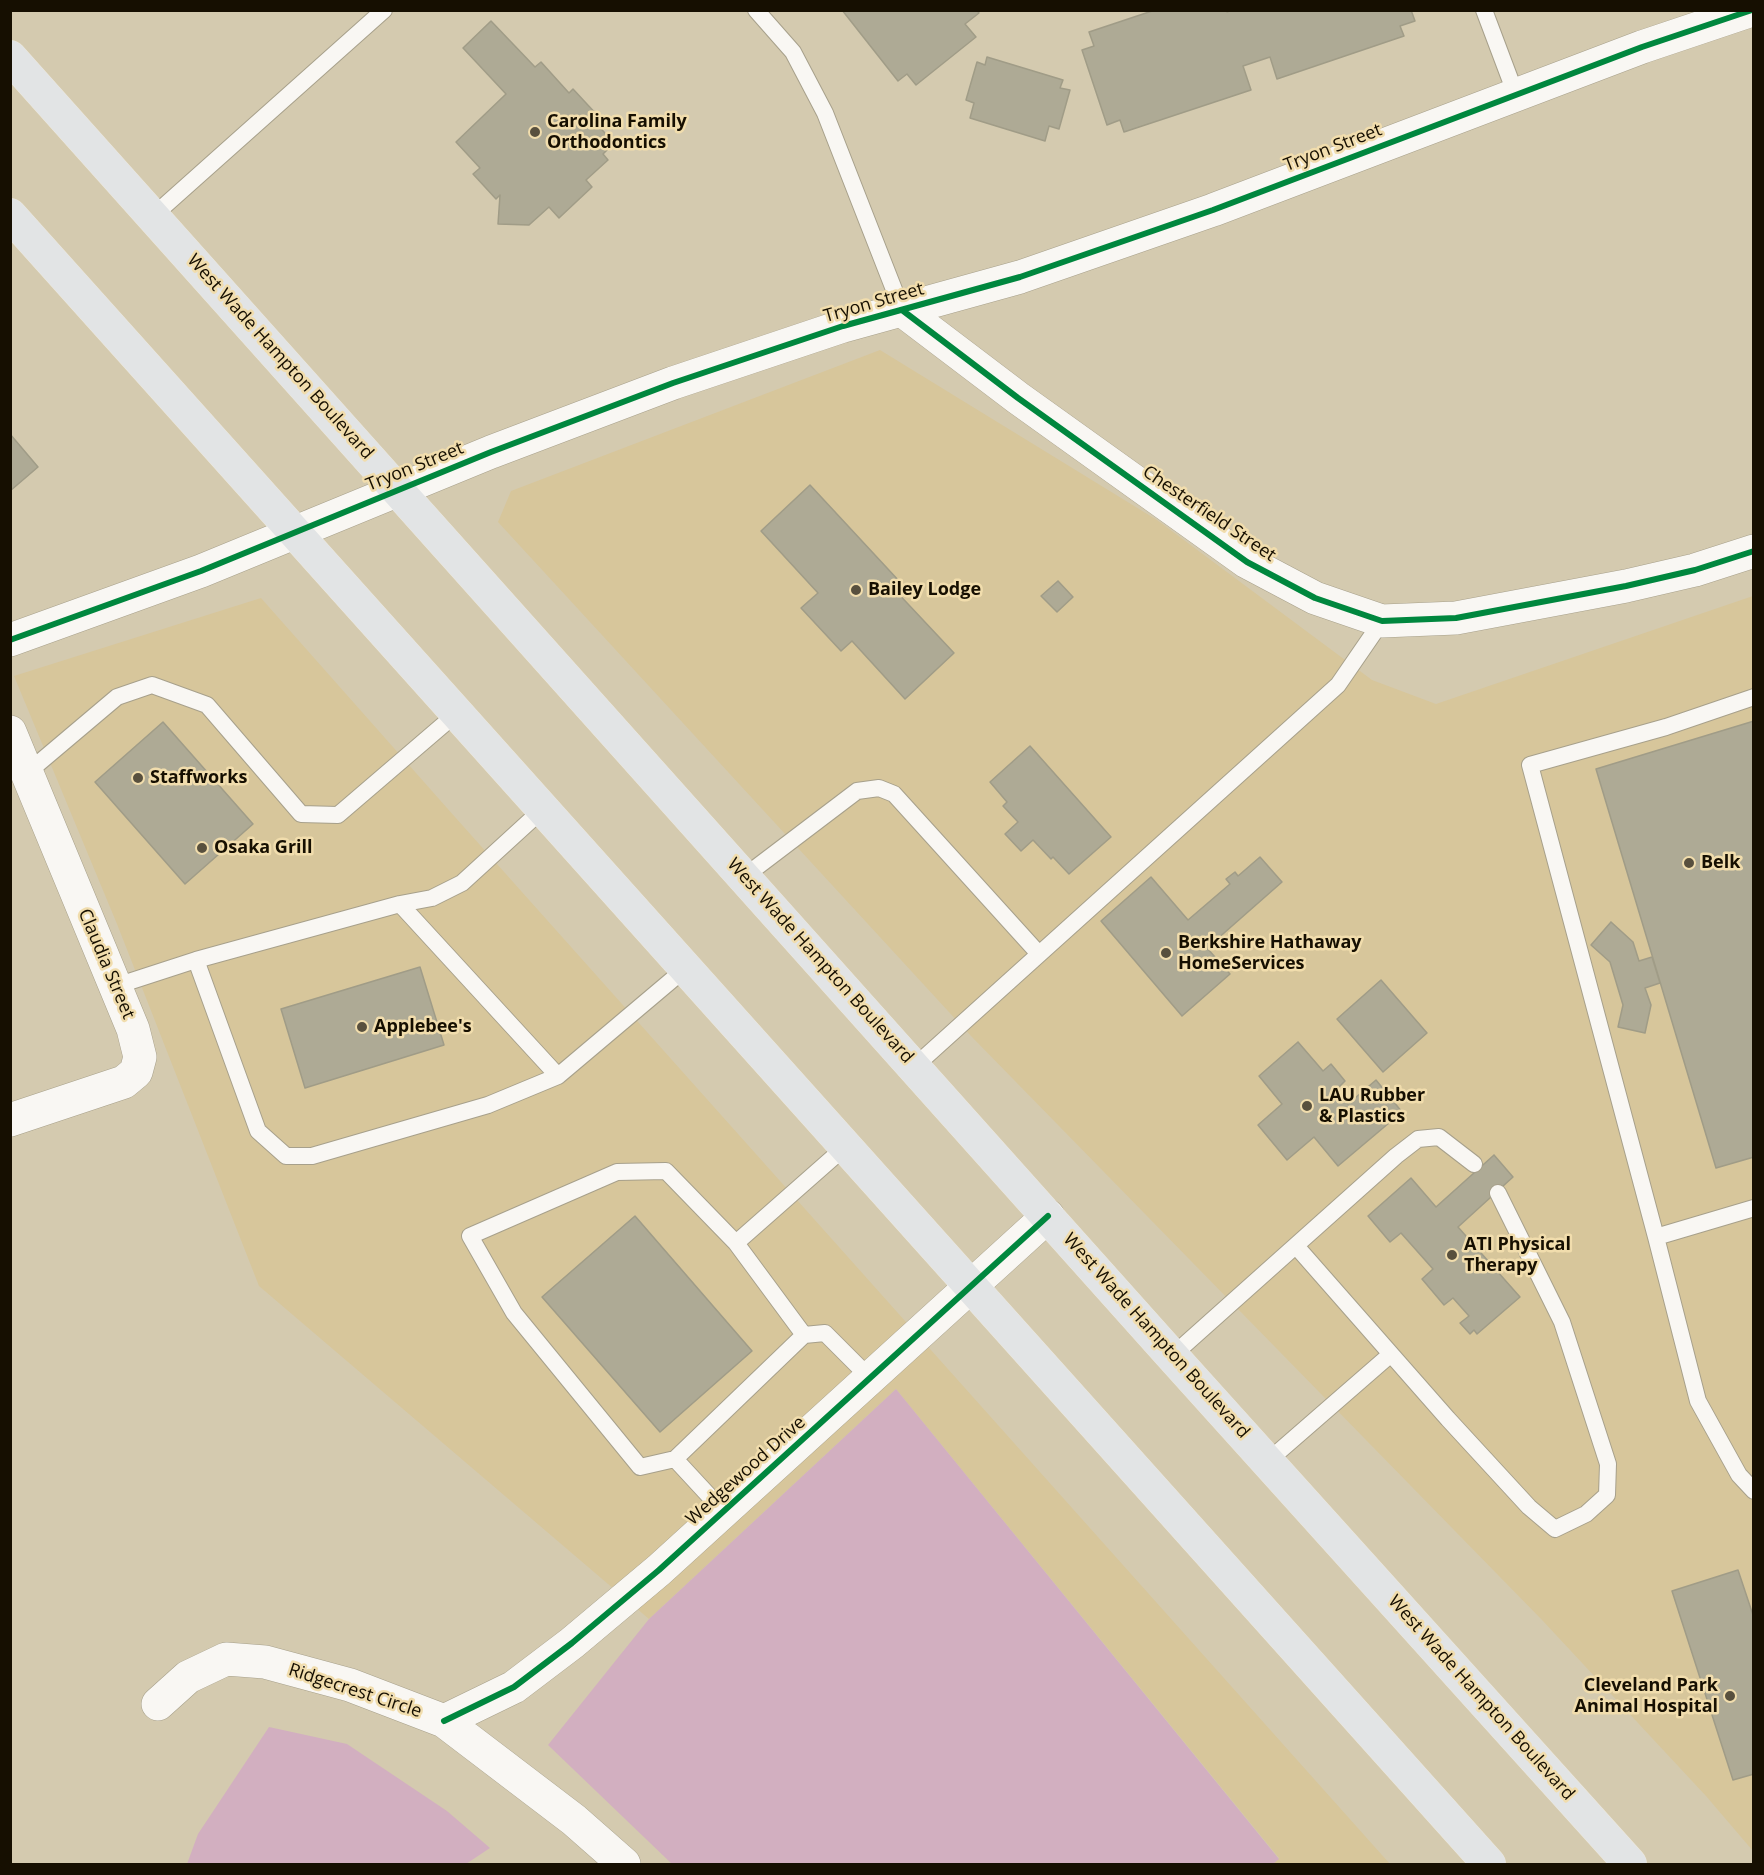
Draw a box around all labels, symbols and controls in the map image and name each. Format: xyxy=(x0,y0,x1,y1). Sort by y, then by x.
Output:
place label: Carolina Family Orthodontics xyxy=(547,111,687,154)
street label: Tryon Street xyxy=(1281,119,1385,177)
marker: Carolina Family Orthodontics xyxy=(528,125,542,139)
street label: West Wade Hampton Boulevard xyxy=(182,250,378,464)
street label: Tryon Street xyxy=(821,278,927,328)
street label: Tryon Street xyxy=(363,438,467,496)
street label: Chesterfield Street xyxy=(1138,461,1280,567)
place label: Bailey Lodge xyxy=(868,579,981,601)
marker: Bailey Lodge xyxy=(849,583,863,597)
place label: Staffworks xyxy=(150,767,247,789)
marker: Staffworks xyxy=(131,771,145,785)
place label: Osaka Grill xyxy=(214,837,313,859)
marker: Osaka Grill xyxy=(195,841,209,855)
place label: Belk xyxy=(1701,852,1740,874)
street label: West Wade Hampton Boulevard xyxy=(722,854,918,1068)
marker: Belk xyxy=(1682,856,1696,870)
street label: Claudia Street xyxy=(73,906,139,1022)
place label: Berkshire Hathaway HomeServices xyxy=(1178,932,1361,974)
marker: Berkshire Hathaway HomeServices xyxy=(1159,946,1173,960)
place label: Applebee's xyxy=(374,1016,472,1038)
marker: Applebee's xyxy=(355,1020,369,1034)
place label: LAU Rubber & Plastics xyxy=(1319,1085,1425,1128)
marker: LAU Rubber & Plastics xyxy=(1300,1099,1314,1113)
street label: West Wade Hampton Boulevard xyxy=(1058,1229,1254,1443)
place label: ATI Physical Therapy xyxy=(1464,1234,1571,1276)
marker: ATI Physical Therapy xyxy=(1445,1248,1459,1262)
street label: Wedgewood Drive xyxy=(682,1412,810,1530)
street label: West Wade Hampton Boulevard xyxy=(1383,1591,1579,1805)
street label: Ridgecrest Circle xyxy=(286,1659,424,1723)
place label: Cleveland Park Animal Hospital xyxy=(1575,1675,1718,1718)
marker: Cleveland Park Animal Hospital xyxy=(1723,1689,1737,1703)

